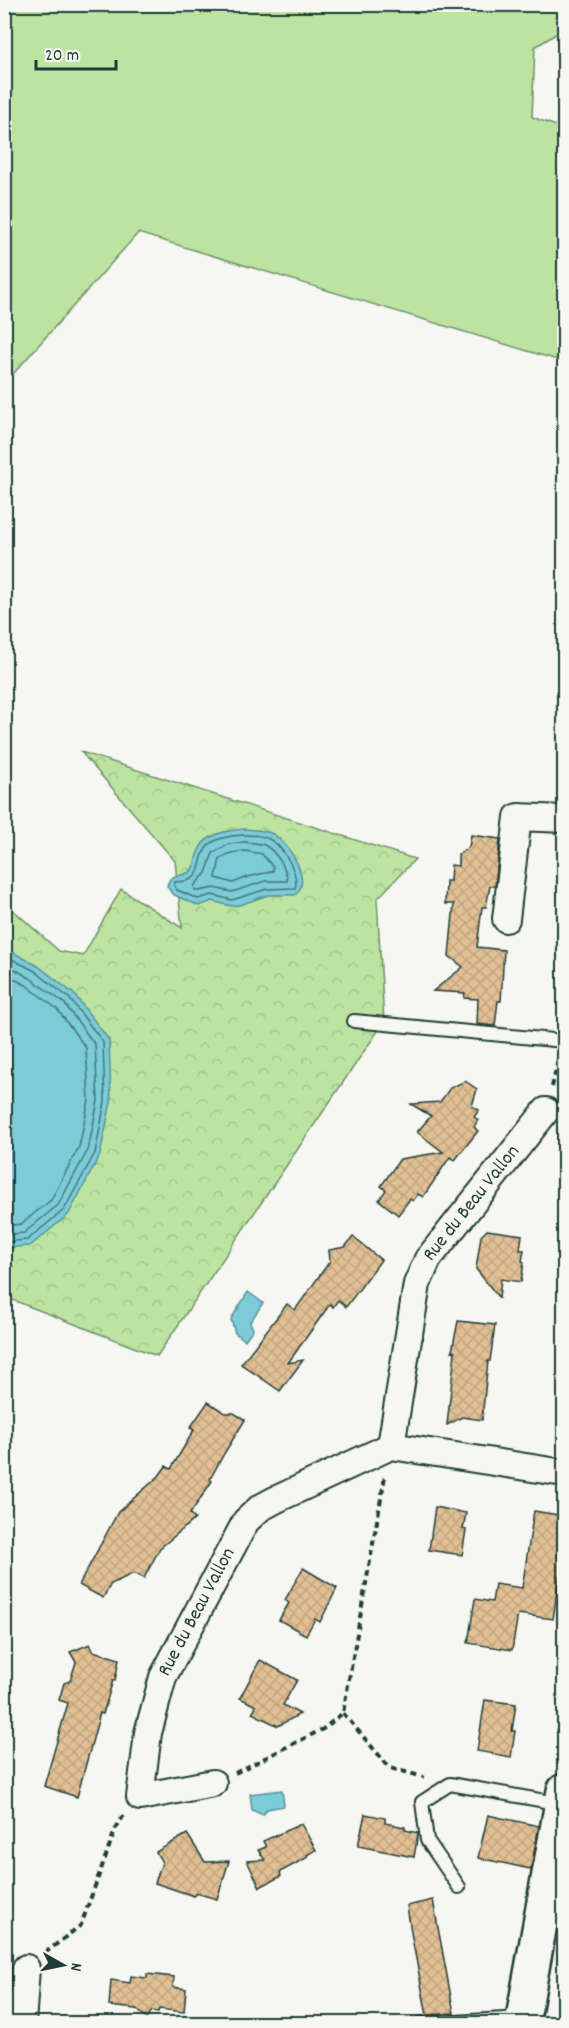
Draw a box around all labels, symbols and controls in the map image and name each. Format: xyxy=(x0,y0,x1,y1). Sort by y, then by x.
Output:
scale bar xyxy=(36,33,116,71)
text: 20 m xyxy=(45,44,79,69)
street label: Rue du Beau Vallon xyxy=(417,1140,527,1268)
street label: Rue du Beau Vallon xyxy=(152,1543,243,1682)
north arrow xyxy=(33,1935,93,1995)
text: N xyxy=(63,1961,87,1973)

